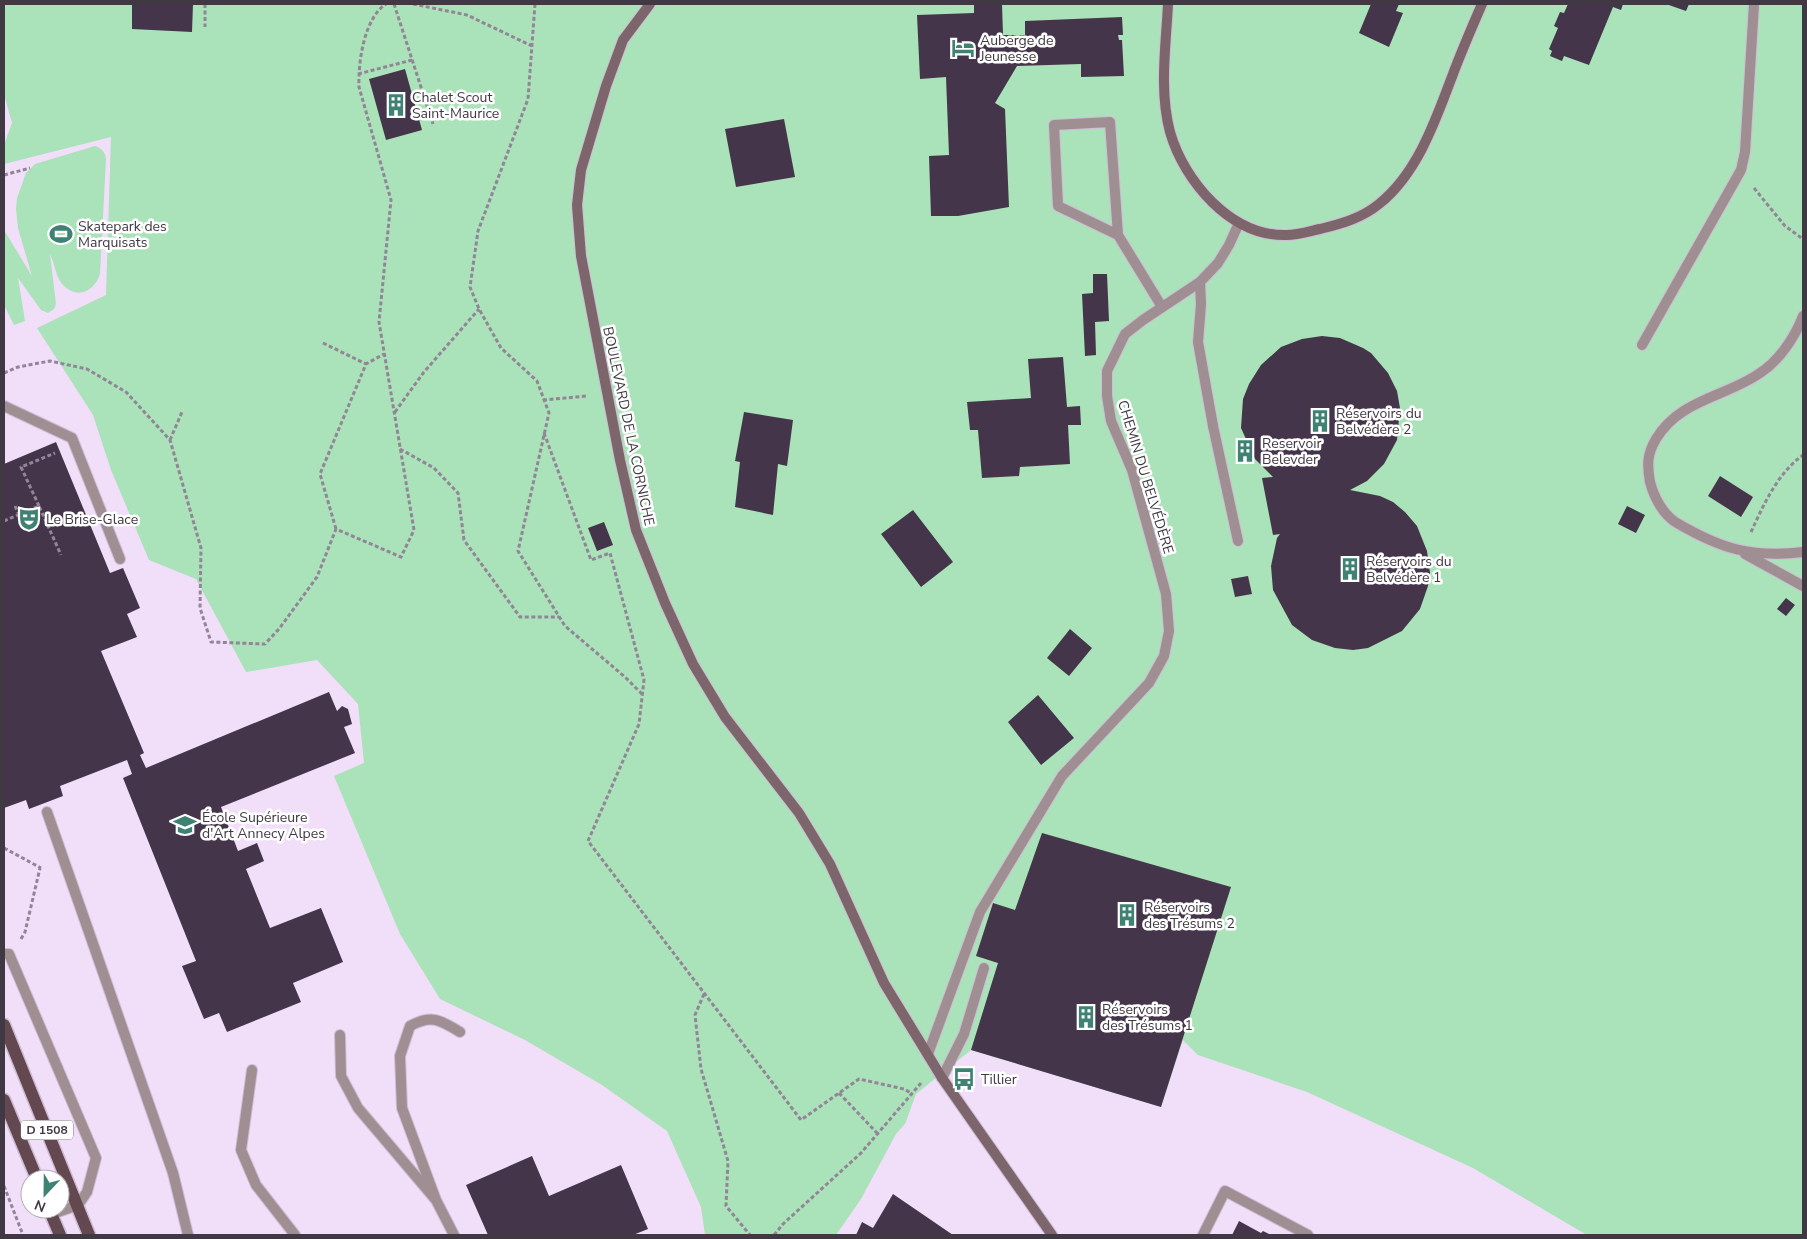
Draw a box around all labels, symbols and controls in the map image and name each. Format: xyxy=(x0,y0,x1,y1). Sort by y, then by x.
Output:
place label: Auberge de Jeunesse xyxy=(979,31,1053,66)
hotel icon: Auberge de Jeunesse xyxy=(950,35,976,61)
place label: Chalet Scout Saint-Maurice xyxy=(412,88,499,123)
building icon: Chalet Scout Saint-Maurice xyxy=(383,92,409,118)
place label: Skatepark des Marquisats xyxy=(78,217,167,252)
sports icon: Skatepark des Marquisats xyxy=(48,221,74,247)
street label: BOULEVARD DE LA CORNICHE xyxy=(598,325,659,527)
street label: CHEMIN DU BELVÉDÈRE xyxy=(1113,398,1178,556)
place label: Réservoirs du Belvédère 2 xyxy=(1336,404,1422,439)
building icon: Réservoirs du Belvédère 2 xyxy=(1307,408,1333,434)
place label: Reservoir Belevder xyxy=(1262,434,1321,469)
building icon: Reservoir Belevder xyxy=(1232,438,1258,464)
theatre icon: Le Brise-Glace xyxy=(16,506,42,532)
place label: Le Brise-Glace xyxy=(46,510,138,529)
place label: Réservoirs du Belvédère 1 xyxy=(1366,552,1452,587)
building icon: Réservoirs du Belvédère 1 xyxy=(1337,556,1363,582)
place label: École Supérieure d'Art Annecy Alpes xyxy=(202,808,325,843)
school or university icon: École Supérieure d'Art Annecy Alpes xyxy=(172,812,198,838)
place label: Réservoirs des Trésums 2 xyxy=(1144,898,1235,933)
building icon: Réservoirs des Trésums 2 xyxy=(1114,902,1140,928)
place label: Réservoirs des Trésums 1 xyxy=(1102,1000,1193,1035)
building icon: Réservoirs des Trésums 1 xyxy=(1073,1004,1099,1030)
bus stop icon: Tillier xyxy=(951,1066,977,1092)
place label: Tillier xyxy=(981,1070,1017,1089)
road number: D 1508 xyxy=(21,1120,73,1140)
north arrow xyxy=(20,1169,70,1219)
text: N xyxy=(32,1195,49,1216)

